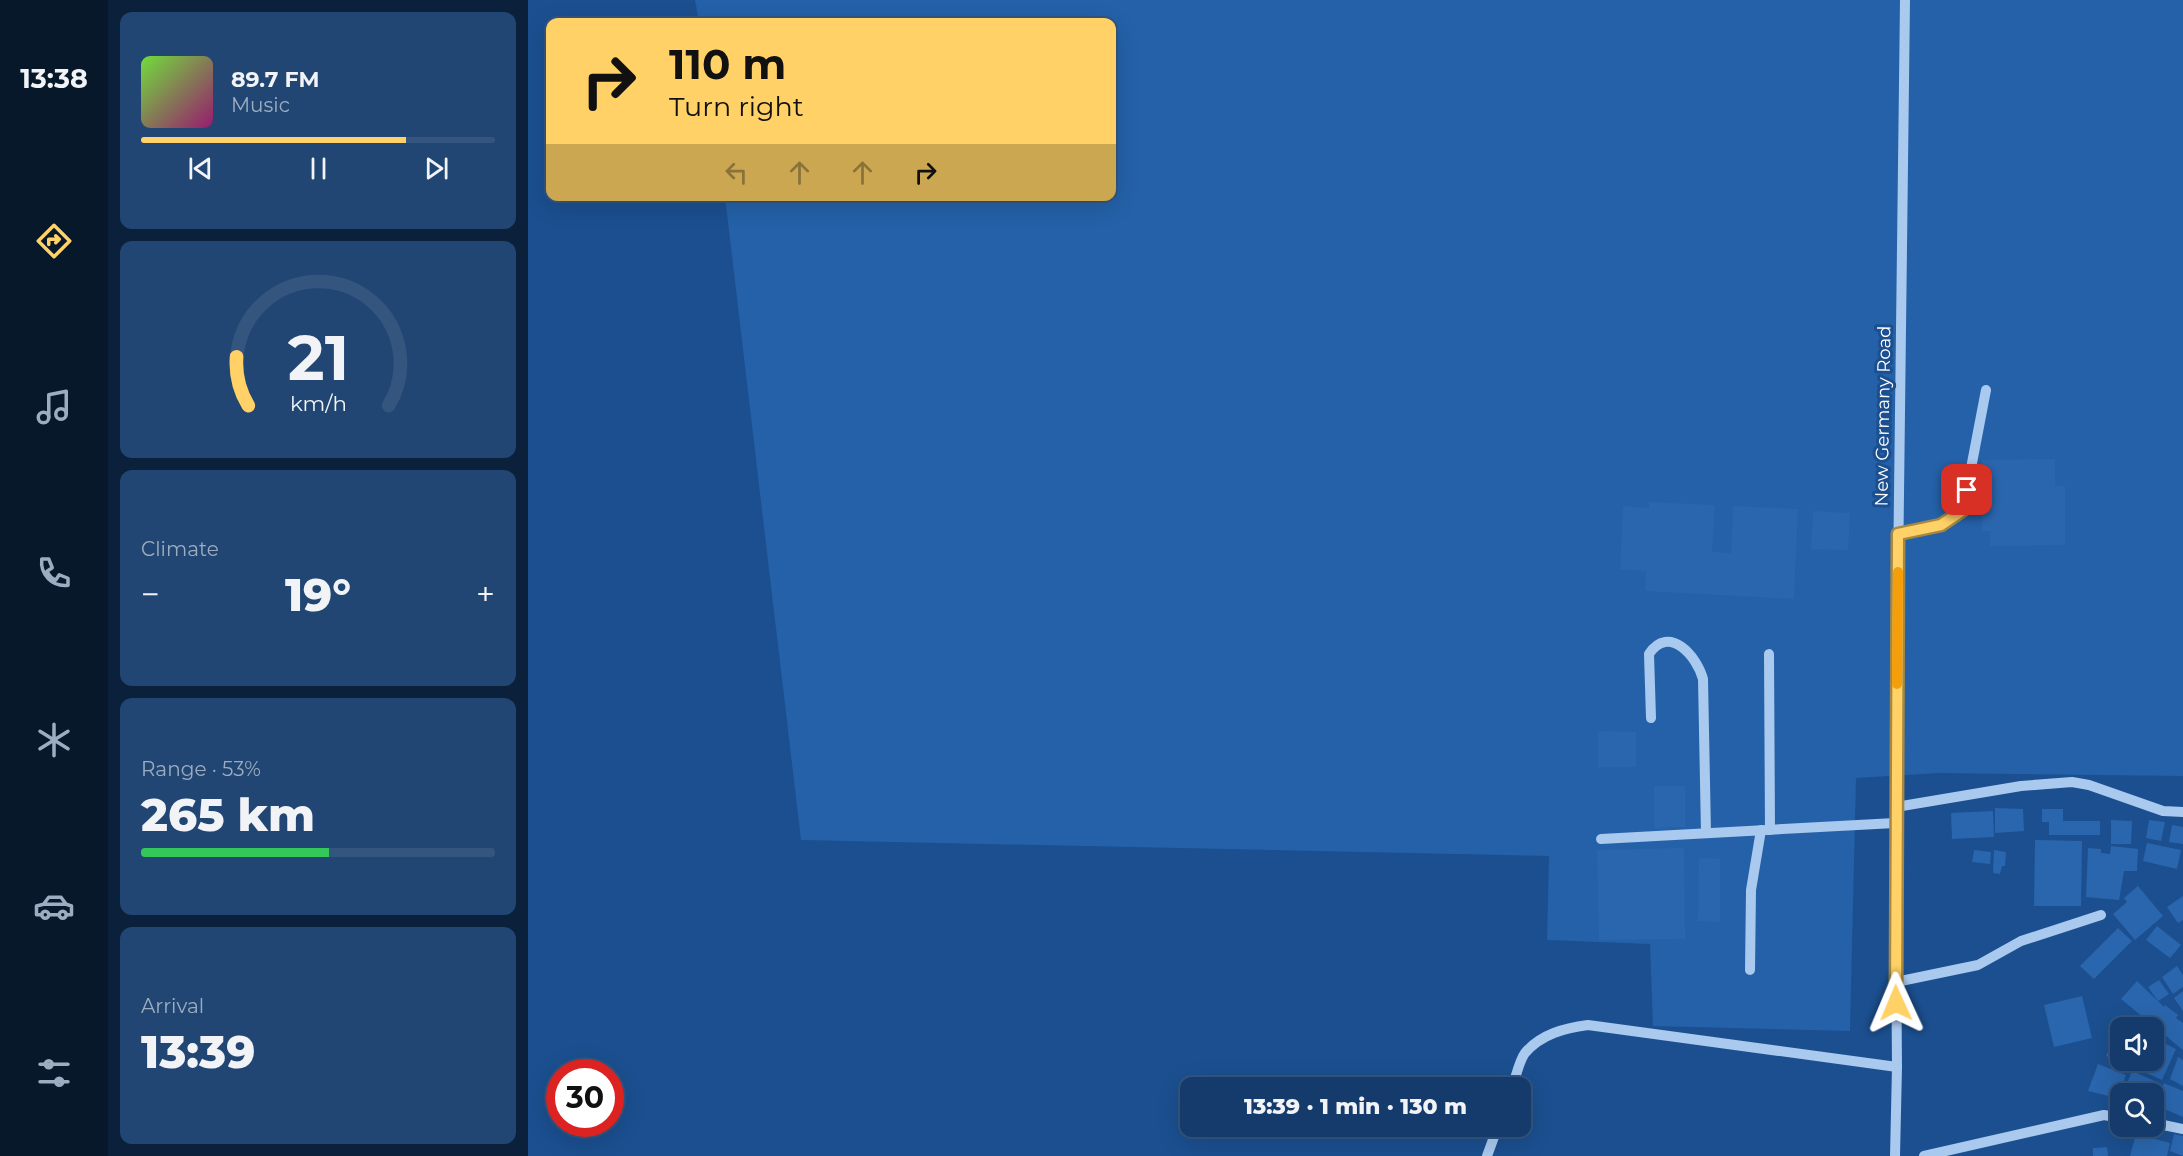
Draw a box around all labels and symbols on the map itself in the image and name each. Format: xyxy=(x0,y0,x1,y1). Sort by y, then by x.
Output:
street label: New Germany Road xyxy=(1870,325,1896,507)
pin xyxy=(1941,464,1992,515)
position arrow xyxy=(1864,971,1928,1035)
speed limit sign: 30 xyxy=(546,1059,624,1137)

